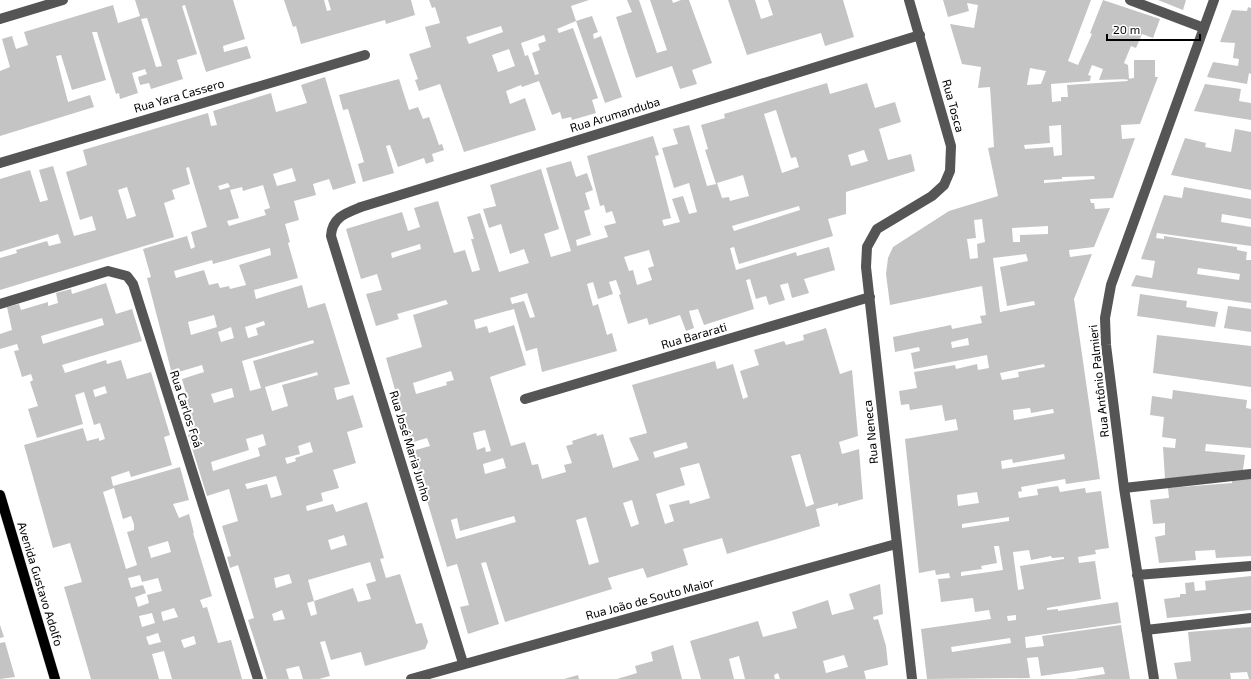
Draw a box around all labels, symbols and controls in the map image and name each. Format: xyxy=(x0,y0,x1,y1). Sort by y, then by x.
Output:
scale bar xyxy=(1107,16,1200,42)
text: 20 m xyxy=(1113,22,1140,36)
street label: Rua Yara Cassero xyxy=(132,75,226,115)
street label: Rua Tosca xyxy=(940,78,968,134)
street label: Rua Arumanduba xyxy=(568,94,661,134)
street label: Rua Bararati xyxy=(659,319,728,351)
street label: Rua Antônio Palmieri xyxy=(1085,324,1111,438)
street label: Rua Carlos Foá xyxy=(168,368,206,449)
street label: Rua José Maria Junho xyxy=(387,389,435,503)
street label: Rua Neneca xyxy=(860,399,880,465)
street label: Avenida Gustavo Adolfo xyxy=(15,520,67,648)
street label: Rua João de Souto Maior xyxy=(584,574,716,622)

